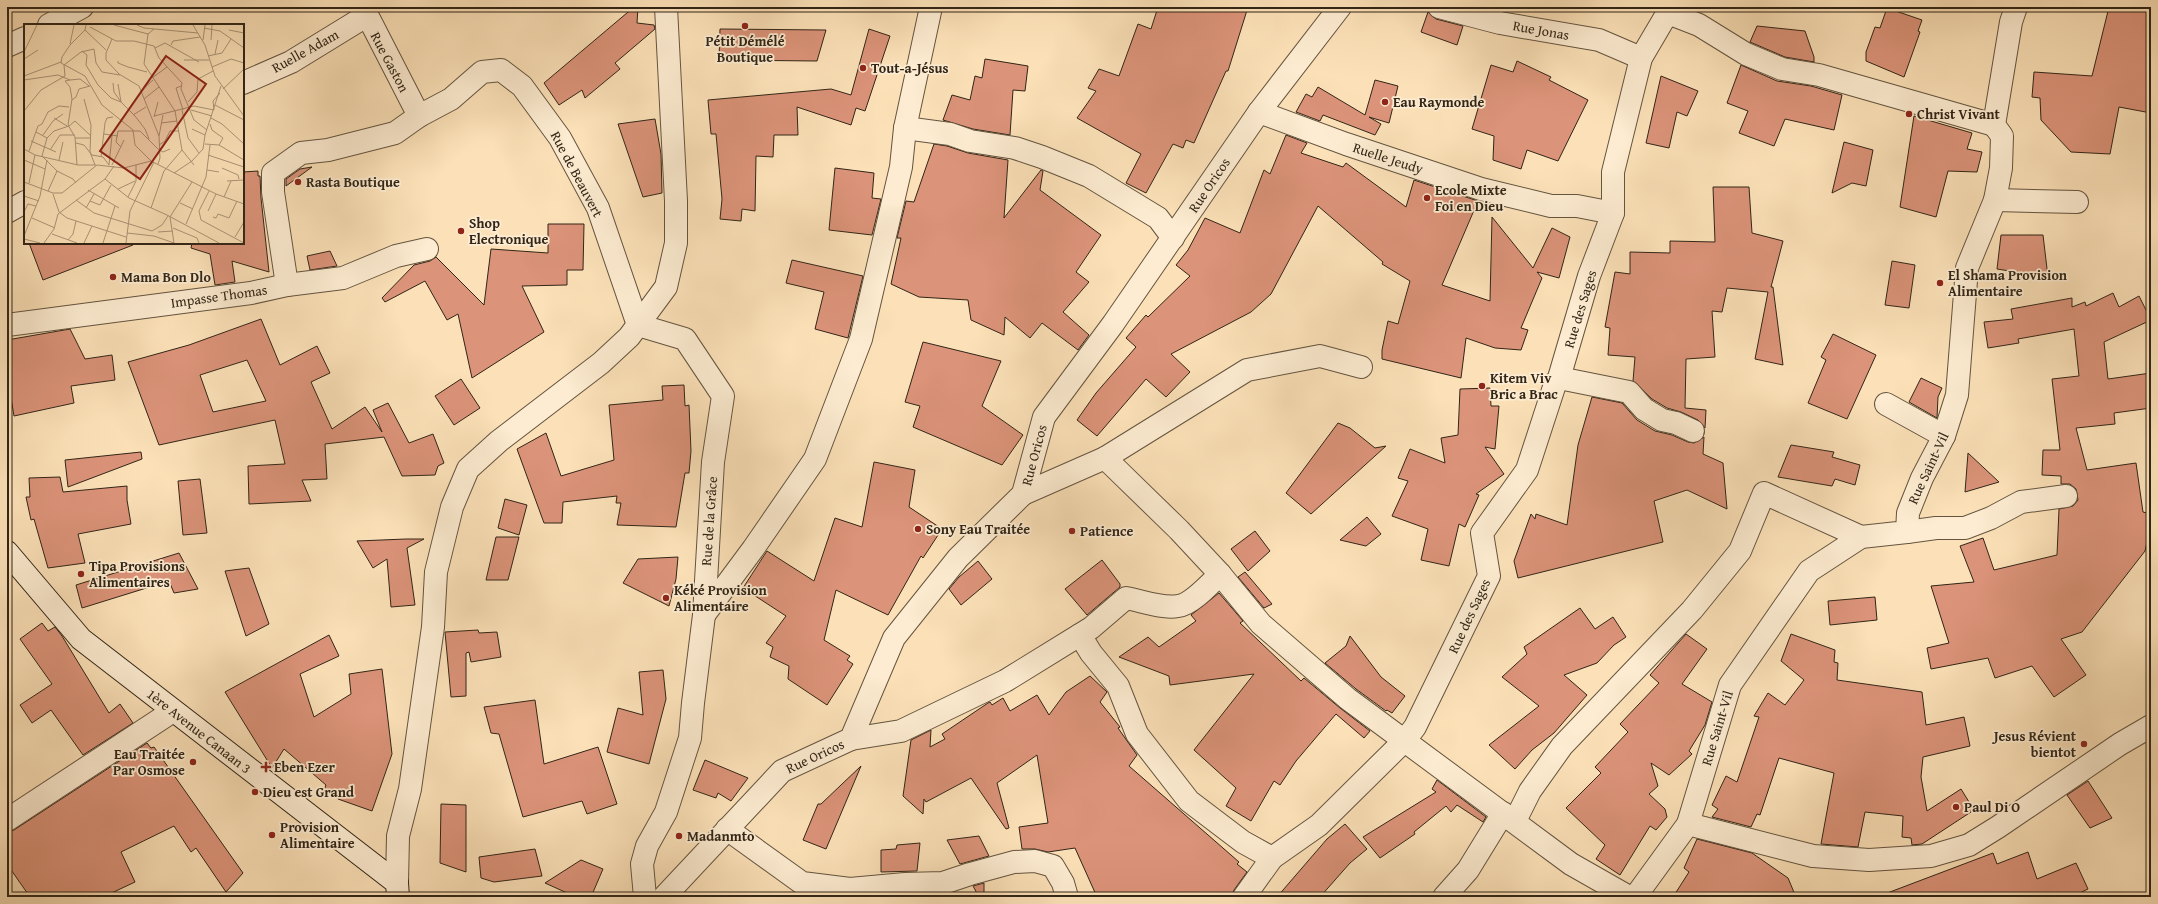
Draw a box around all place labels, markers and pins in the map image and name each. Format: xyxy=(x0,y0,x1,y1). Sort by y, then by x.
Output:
marker: Pétit Démélé Boutique xyxy=(740,21,750,31)
place label: Pétit Démélé Boutique xyxy=(705,31,785,67)
place label: Tout-a-Jésus xyxy=(871,58,949,78)
marker: Tout-a-Jésus xyxy=(858,63,868,73)
place label: Eau Raymonde xyxy=(1393,92,1485,112)
marker: Eau Raymonde xyxy=(1380,97,1390,107)
place label: Christ Vivant xyxy=(1917,104,2000,124)
marker: Christ Vivant xyxy=(1904,109,1914,119)
place label: Rasta Boutique xyxy=(306,172,400,192)
marker: Rasta Boutique xyxy=(293,177,303,187)
place label: Ecole Mixte Foi en Dieu xyxy=(1435,180,1507,216)
marker: Ecole Mixte Foi en Dieu xyxy=(1422,193,1432,203)
place label: Shop Electronique xyxy=(469,213,549,249)
marker: Shop Electronique xyxy=(456,226,466,236)
place label: El Shama Provision Alimentaire xyxy=(1948,265,2068,301)
place label: Mama Bon Dlo xyxy=(121,267,211,287)
marker: Mama Bon Dlo xyxy=(108,272,118,282)
marker: El Shama Provision Alimentaire xyxy=(1935,278,1945,288)
place label: Kitem Viv Bric a Brac xyxy=(1490,368,1558,404)
marker: Kitem Viv Bric a Brac xyxy=(1477,381,1487,391)
place label: Sony Eau Traitée xyxy=(926,519,1030,539)
place label: Patience xyxy=(1080,521,1134,541)
marker: Sony Eau Traitée xyxy=(913,524,923,534)
marker: Patience xyxy=(1067,526,1077,536)
place label: Tipa Provisions Alimentaires xyxy=(89,556,185,592)
marker: Tipa Provisions Alimentaires xyxy=(76,569,86,579)
place label: Kéké Provision Alimentaire xyxy=(674,580,767,616)
marker: Kéké Provision Alimentaire xyxy=(661,593,671,603)
place label: Jesus Révient bientot xyxy=(1992,726,2077,762)
marker: Jesus Révient bientot xyxy=(2079,739,2089,749)
place label: Eau Traitée Par Osmose xyxy=(113,744,185,780)
marker: Eau Traitée Par Osmose xyxy=(188,757,198,767)
place label: Eben Ezer xyxy=(274,757,335,777)
marker: Eben Ezer xyxy=(261,762,271,772)
place label: Dieu est Grand xyxy=(263,782,354,802)
marker: Dieu est Grand xyxy=(250,787,260,797)
place label: Paul Di O xyxy=(1964,797,2020,817)
marker: Paul Di O xyxy=(1951,802,1961,812)
place label: Provision Alimentaire xyxy=(280,817,355,853)
place label: Madanmto xyxy=(687,826,755,846)
marker: Provision Alimentaire xyxy=(267,830,277,840)
marker: Madanmto xyxy=(674,831,684,841)

